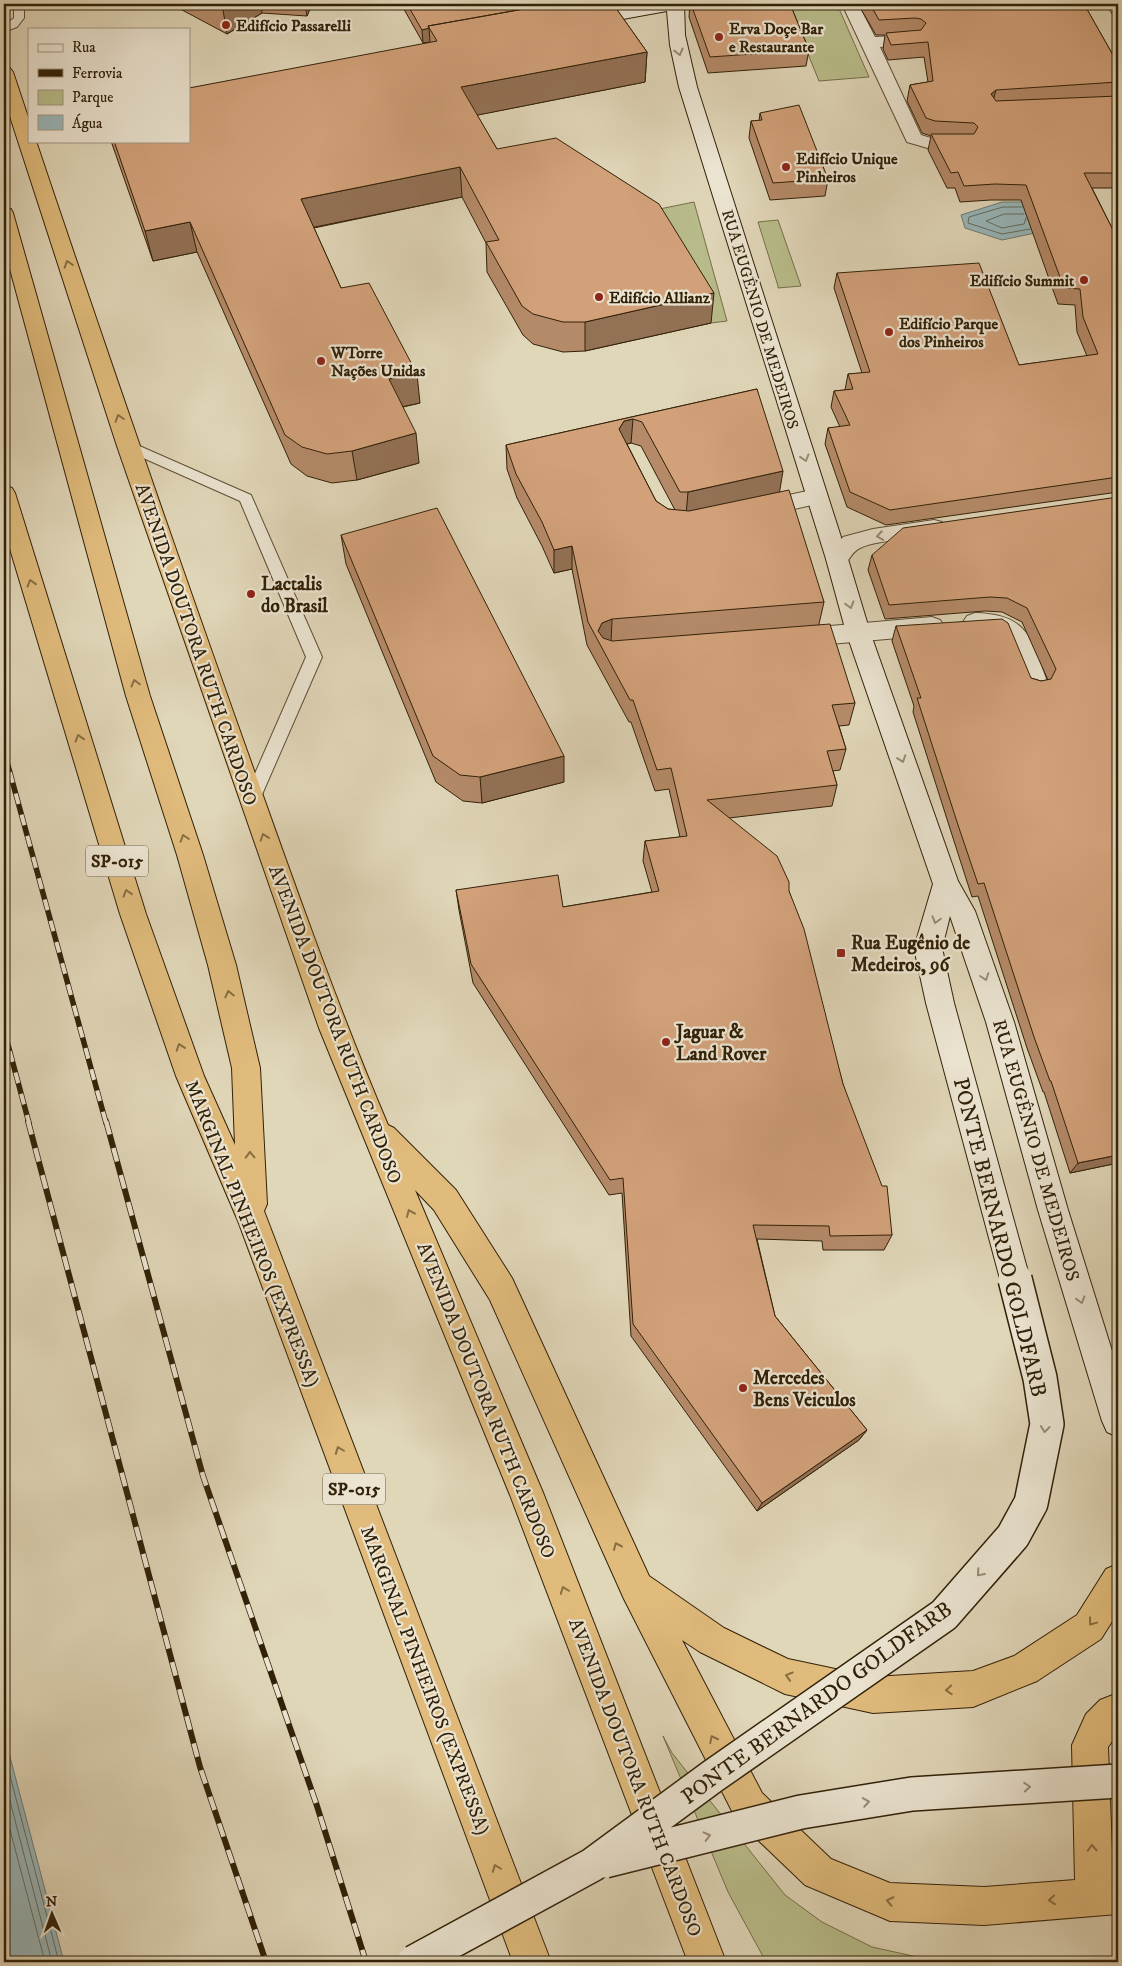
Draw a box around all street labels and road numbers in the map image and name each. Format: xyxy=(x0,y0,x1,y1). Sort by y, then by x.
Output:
street label: RUA EUGÊNIO DE MEDEIROS xyxy=(717,207,803,432)
street label: AVENIDA DOUTORA RUTH CARDOSO xyxy=(130,480,262,809)
road number: SP-015 xyxy=(86,846,148,876)
street label: AVENIDA DOUTORA RUTH CARDOSO xyxy=(263,862,406,1187)
street label: RUA EUGÊNIO DE MEDEIROS xyxy=(987,1016,1085,1284)
street label: PONTE BERNARDO GOLDFARB xyxy=(947,1075,1052,1400)
street label: MARGINAL PINHEIROS (EXPRESSA) xyxy=(179,1077,324,1390)
street label: AVENIDA DOUTORA RUTH CARDOSO xyxy=(411,1239,560,1562)
road number: SP-015 xyxy=(323,1474,385,1505)
street label: MARGINAL PINHEIROS (EXPRESSA) xyxy=(355,1523,494,1838)
street label: PONTE BERNARDO GOLDFARB xyxy=(676,1596,958,1811)
street label: AVENIDA DOUTORA RUTH CARDOSO xyxy=(563,1615,706,1940)

